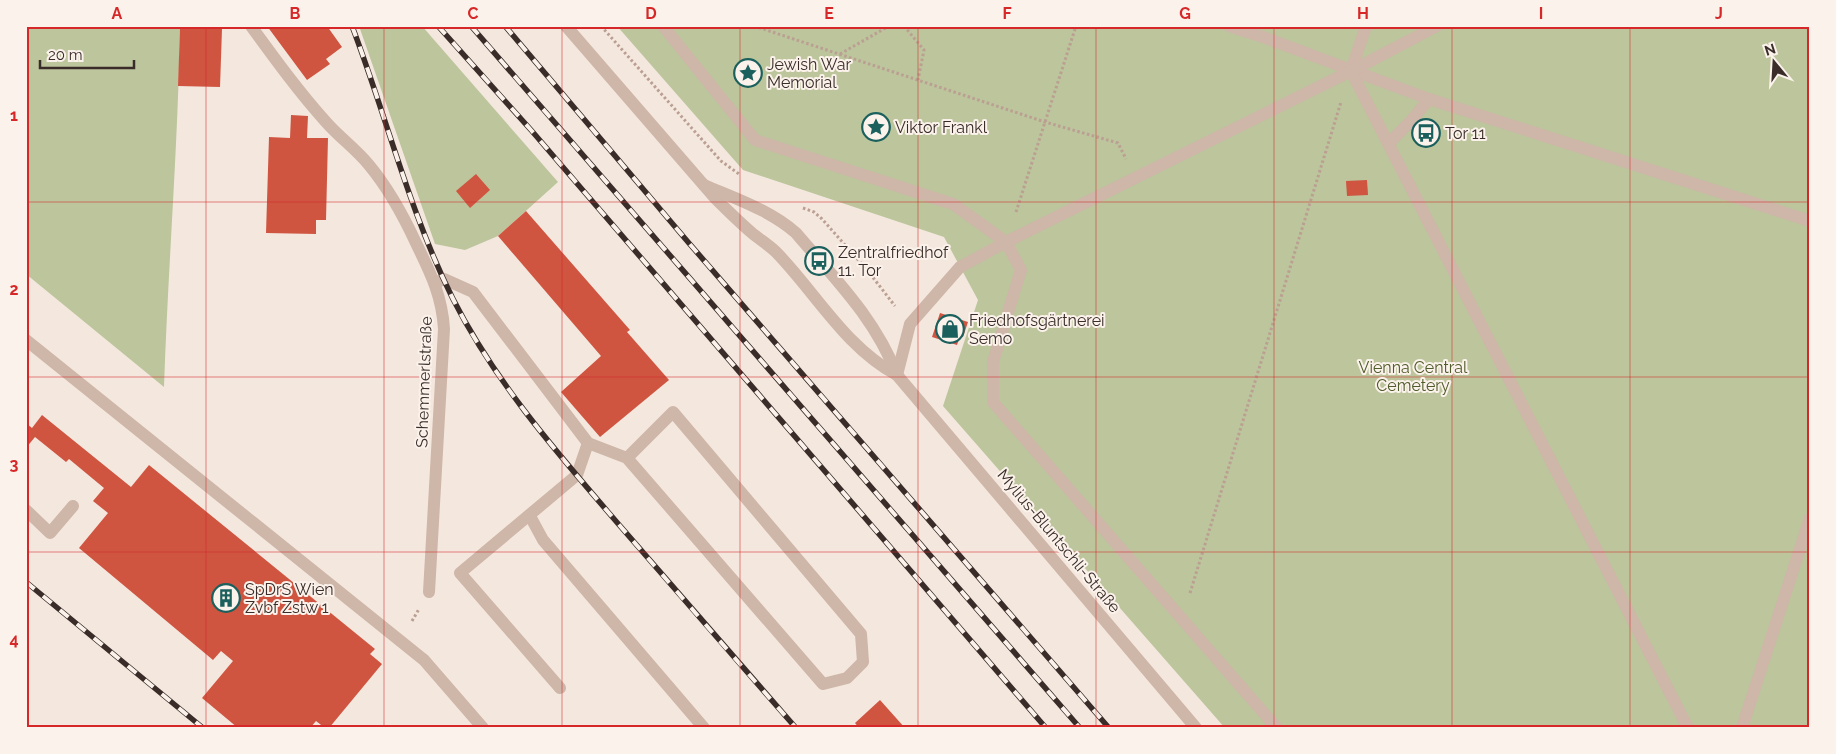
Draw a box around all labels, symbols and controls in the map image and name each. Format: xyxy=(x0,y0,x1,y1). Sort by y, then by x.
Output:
text: A xyxy=(112,4,123,23)
text: B xyxy=(290,4,301,23)
text: C xyxy=(468,4,479,23)
text: D xyxy=(645,4,657,23)
text: E xyxy=(824,4,834,23)
text: F xyxy=(1002,4,1012,23)
text: G xyxy=(1179,4,1191,23)
text: H xyxy=(1357,4,1369,23)
text: I xyxy=(1539,4,1543,23)
text: J xyxy=(1715,4,1723,23)
scale bar xyxy=(40,38,134,70)
north arrow xyxy=(1748,38,1798,88)
text: N xyxy=(1762,40,1778,59)
text: 20 m xyxy=(48,46,83,64)
place label: Jewish War Memorial xyxy=(767,55,851,92)
place icon: Jewish War Memorial xyxy=(733,58,763,88)
text: 1 xyxy=(10,106,18,125)
place icon: Viktor Frankl xyxy=(861,112,891,142)
place label: Viktor Frankl xyxy=(895,118,988,137)
bus stop icon: Tor 11 xyxy=(1411,118,1441,148)
place label: Tor 11 xyxy=(1445,124,1486,143)
place label: Zentralfriedhof 11. Tor xyxy=(838,243,949,280)
bus stop icon: Zentralfriedhof 11. Tor xyxy=(804,246,834,276)
text: 2 xyxy=(9,280,19,299)
place label: Friedhofsgärtnerei Semo xyxy=(969,311,1105,348)
shop icon: Friedhofsgärtnerei Semo xyxy=(935,314,965,344)
street label: Schemmerlstraße xyxy=(412,316,436,448)
park label: Vienna Central Cemetery xyxy=(1359,358,1468,395)
text: 3 xyxy=(10,455,19,474)
street label: Mylius-Bluntschli-Straße xyxy=(993,465,1125,617)
place label: SpDrS Wien Zvbf Zstw 1 xyxy=(245,580,334,617)
building icon: SpDrS Wien Zvbf Zstw 1 xyxy=(211,583,241,613)
text: 4 xyxy=(9,630,19,649)

